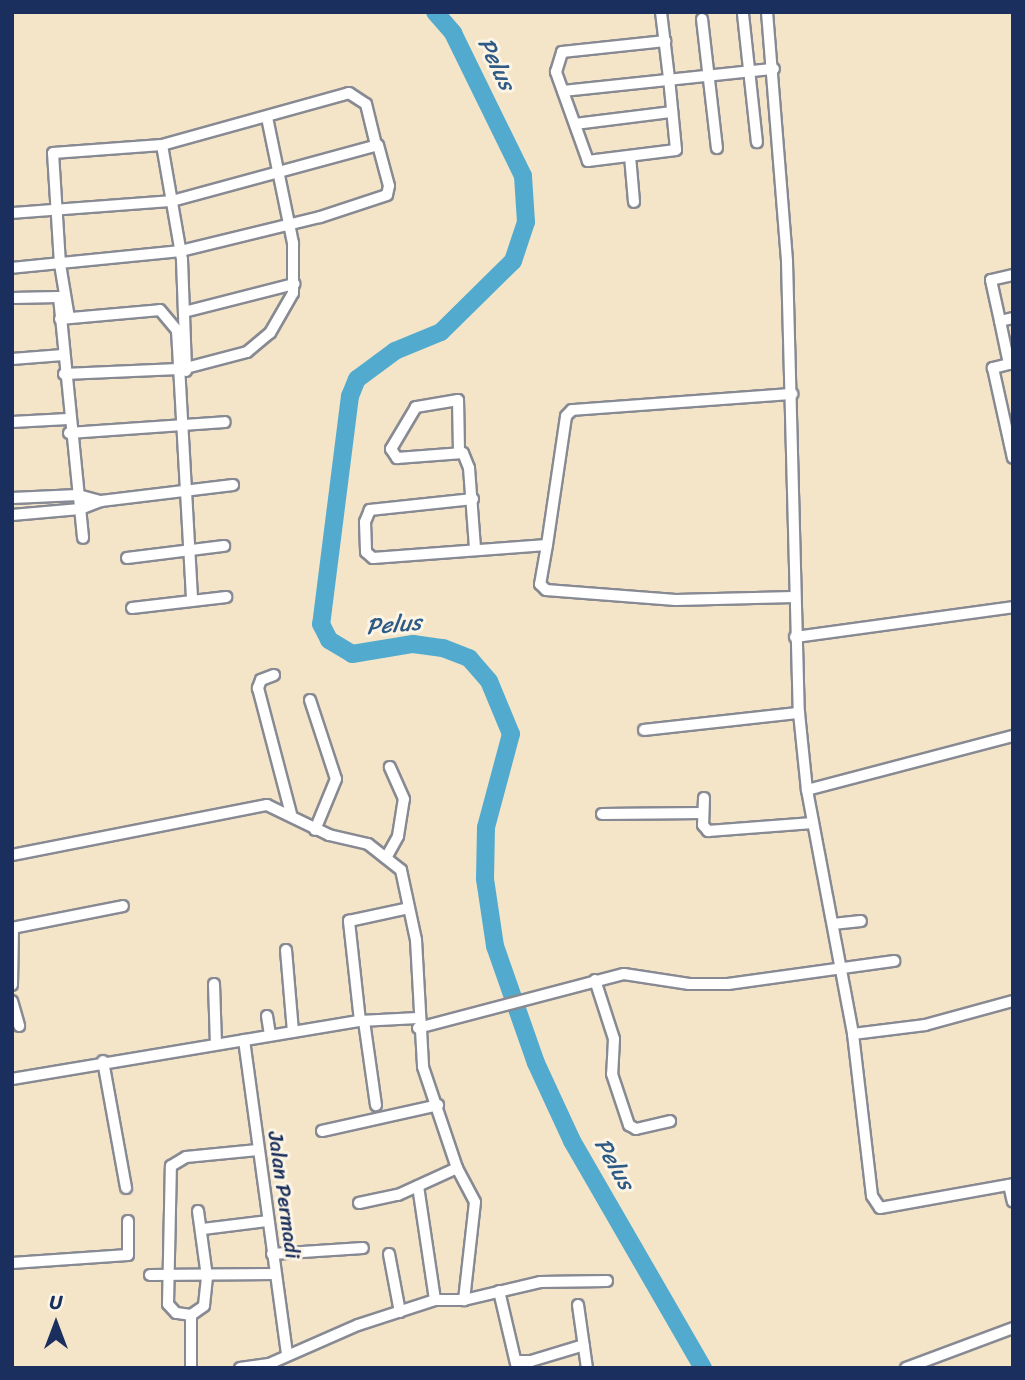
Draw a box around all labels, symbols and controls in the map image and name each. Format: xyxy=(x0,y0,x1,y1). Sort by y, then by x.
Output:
water label: Pelus xyxy=(471,33,521,95)
water label: Pelus xyxy=(365,609,423,641)
street label: Jalan Permadi xyxy=(263,1129,305,1261)
water label: Pelus xyxy=(588,1133,640,1195)
text: U xyxy=(50,1286,62,1319)
north arrow xyxy=(21,1289,91,1359)

